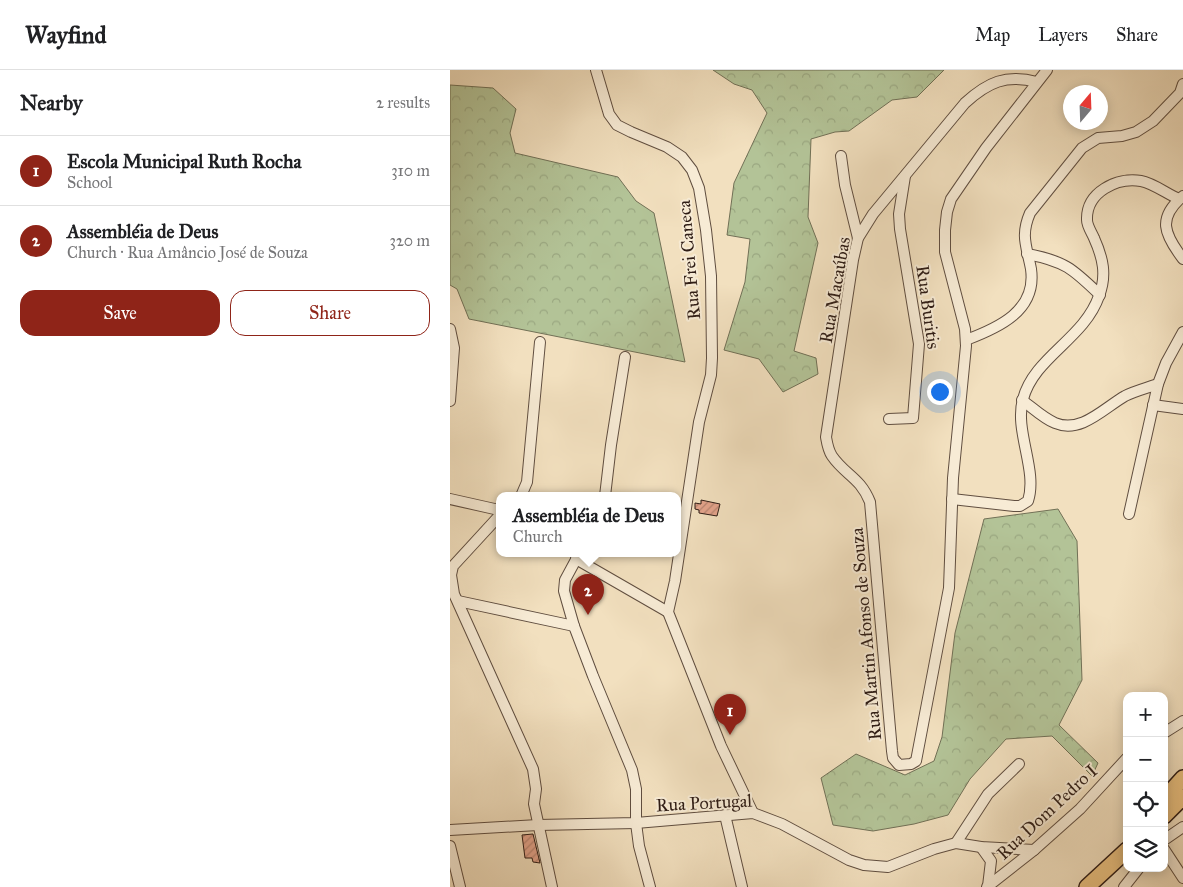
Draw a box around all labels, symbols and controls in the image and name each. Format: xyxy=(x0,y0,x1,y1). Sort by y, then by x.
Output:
text: Wayfind xyxy=(25,20,107,50)
text: Map xyxy=(975,24,1010,46)
text: Layers xyxy=(1038,24,1088,46)
text: Share xyxy=(1116,24,1158,46)
north arrow xyxy=(1063,85,1108,130)
text: Nearby xyxy=(20,90,83,116)
text: 2 results xyxy=(376,93,430,112)
text: Escola Municipal Ruth Rocha xyxy=(67,150,302,173)
text: 1 xyxy=(33,161,39,180)
text: 310 m xyxy=(391,161,430,180)
text: School xyxy=(67,173,112,192)
street label: Rua Frei Caneca xyxy=(673,199,705,321)
text: Assembléia de Deus xyxy=(67,220,218,243)
text: 2 xyxy=(32,231,40,250)
text: 320 m xyxy=(390,231,430,250)
street label: Rua Macaúbas xyxy=(815,235,855,345)
text: Church · Rua Amâncio José de Souza xyxy=(67,243,308,262)
street label: Rua Buritis xyxy=(911,264,945,350)
button: Save xyxy=(20,290,220,336)
button: Share xyxy=(230,290,430,336)
your location xyxy=(927,379,953,405)
popup xyxy=(496,492,681,557)
text: Assembléia de Deus xyxy=(513,504,664,527)
street label: Rua Martin Afonso de Souza xyxy=(846,526,886,741)
text: Church xyxy=(513,527,563,546)
pin: 2 xyxy=(572,574,604,615)
map controls xyxy=(1123,692,1168,872)
button: + xyxy=(1123,692,1168,737)
pin: 1 xyxy=(714,694,746,735)
button: − xyxy=(1123,737,1168,782)
street label: Rua Dom Pedro I xyxy=(992,760,1102,864)
button: locate xyxy=(1123,782,1168,827)
street label: Rua Portugal xyxy=(655,789,753,818)
button: layers xyxy=(1123,827,1168,872)

